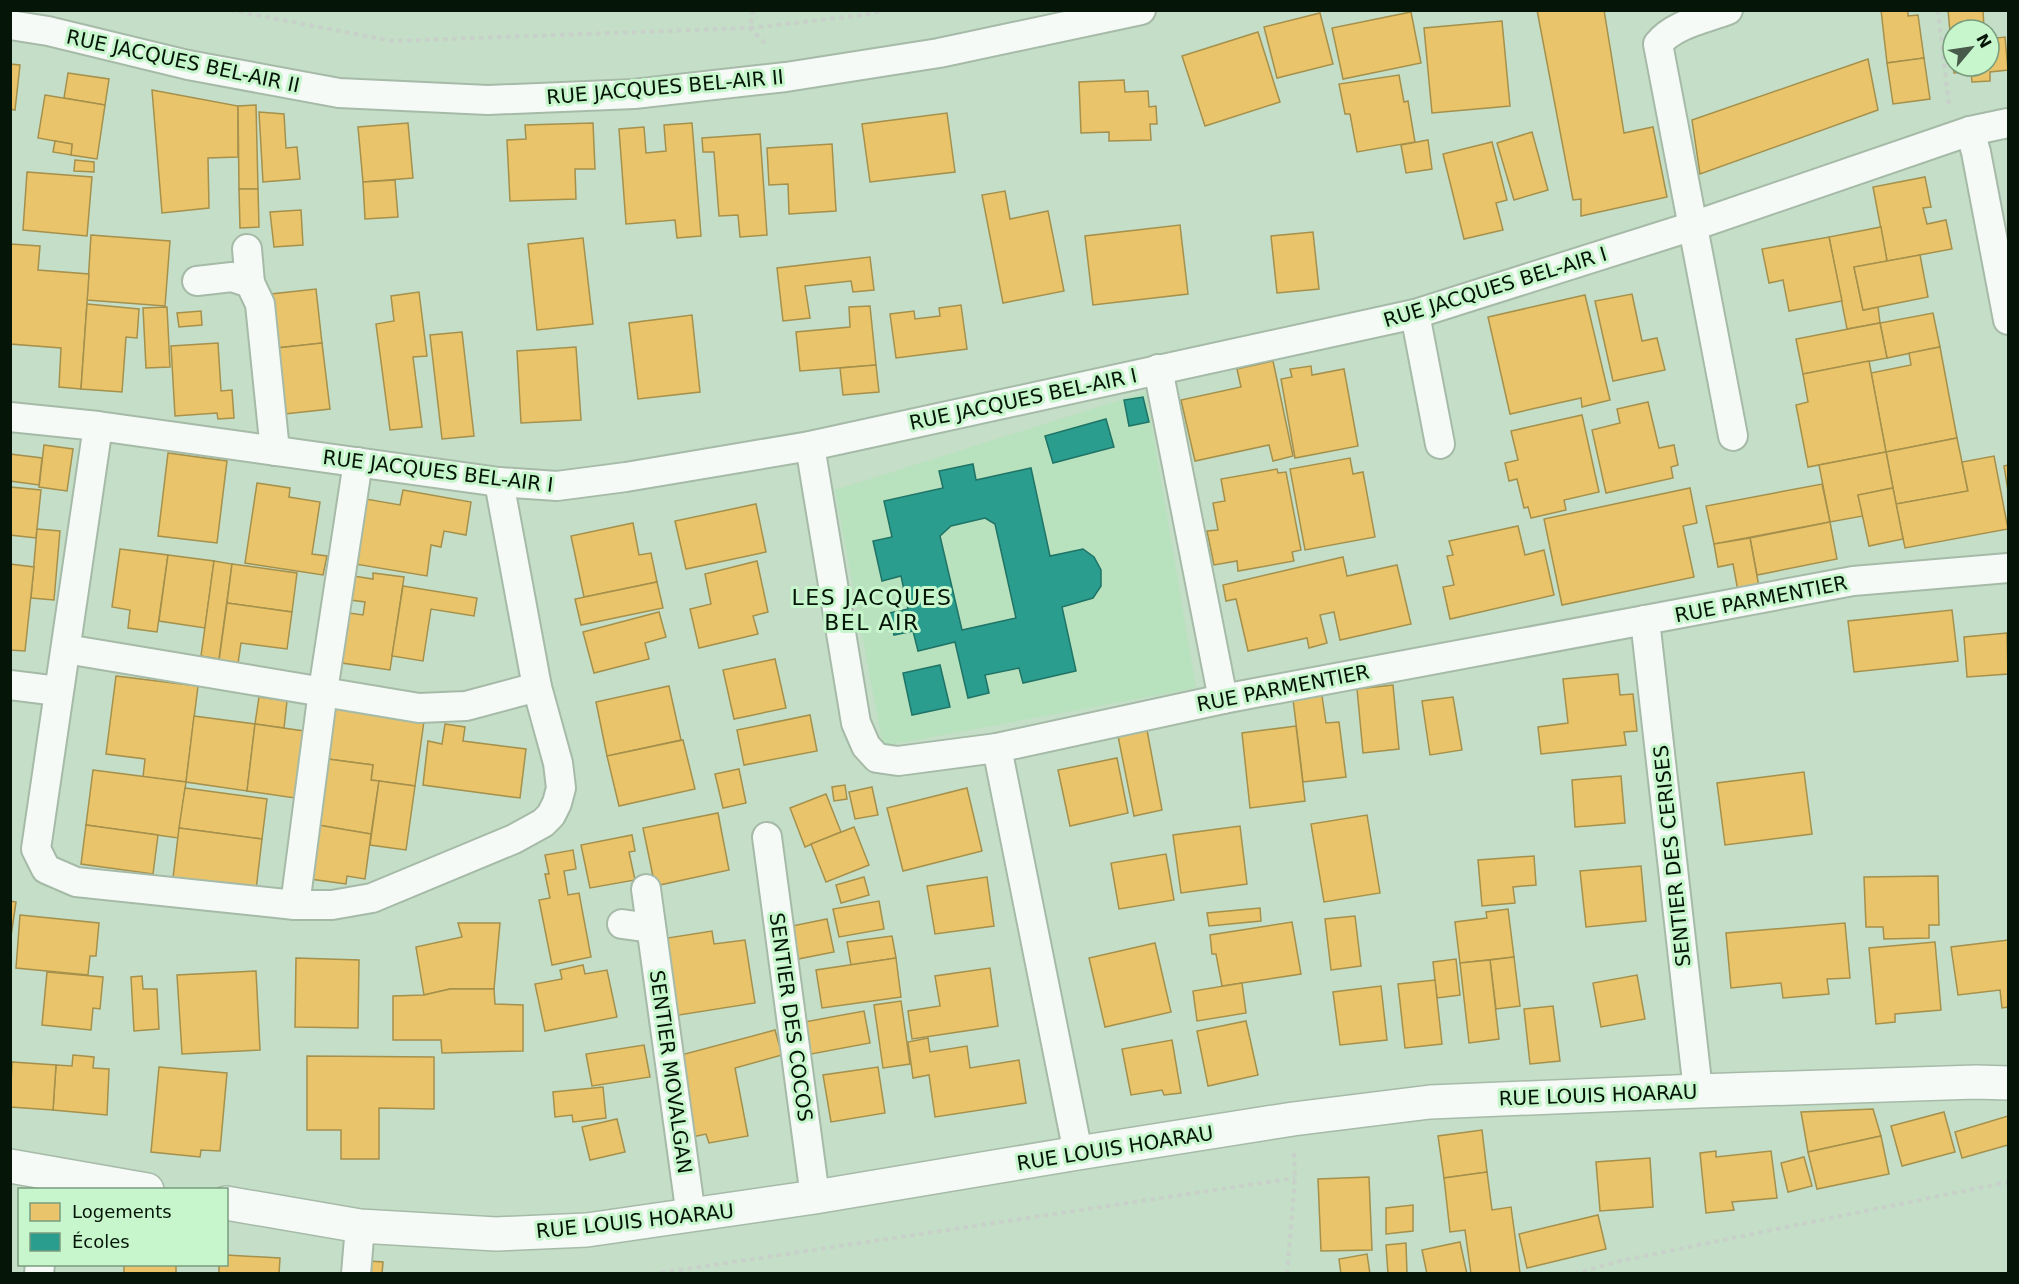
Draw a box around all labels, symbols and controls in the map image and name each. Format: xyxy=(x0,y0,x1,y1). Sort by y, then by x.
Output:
north arrow xyxy=(1941,18,2001,78)
street label: RUE JACQUES BEL-AIR II xyxy=(64,25,302,97)
text: N xyxy=(1972,31,1995,51)
street label: RUE JACQUES BEL-AIR II xyxy=(545,65,785,109)
street label: RUE JACQUES BEL-AIR I xyxy=(1381,242,1609,332)
street label: RUE JACQUES BEL-AIR I xyxy=(907,363,1139,435)
street label: RUE JACQUES BEL-AIR I xyxy=(321,445,555,497)
street label: RUE PARMENTIER xyxy=(1673,570,1849,628)
district label: LES JACQUES BEL AIR xyxy=(791,585,953,635)
street label: RUE PARMENTIER xyxy=(1195,659,1371,717)
street label: SENTIER DES CERISES xyxy=(1648,744,1696,968)
street label: SENTIER DES COCOS xyxy=(764,911,818,1123)
street label: SENTIER MOVALGAN xyxy=(645,969,697,1175)
street label: RUE LOUIS HOARAU xyxy=(1498,1080,1698,1110)
street label: RUE LOUIS HOARAU xyxy=(1015,1121,1215,1175)
legend xyxy=(18,1188,228,1266)
street label: RUE LOUIS HOARAU xyxy=(535,1199,735,1243)
text: Logements xyxy=(72,1201,172,1222)
text: Écoles xyxy=(72,1231,130,1252)

